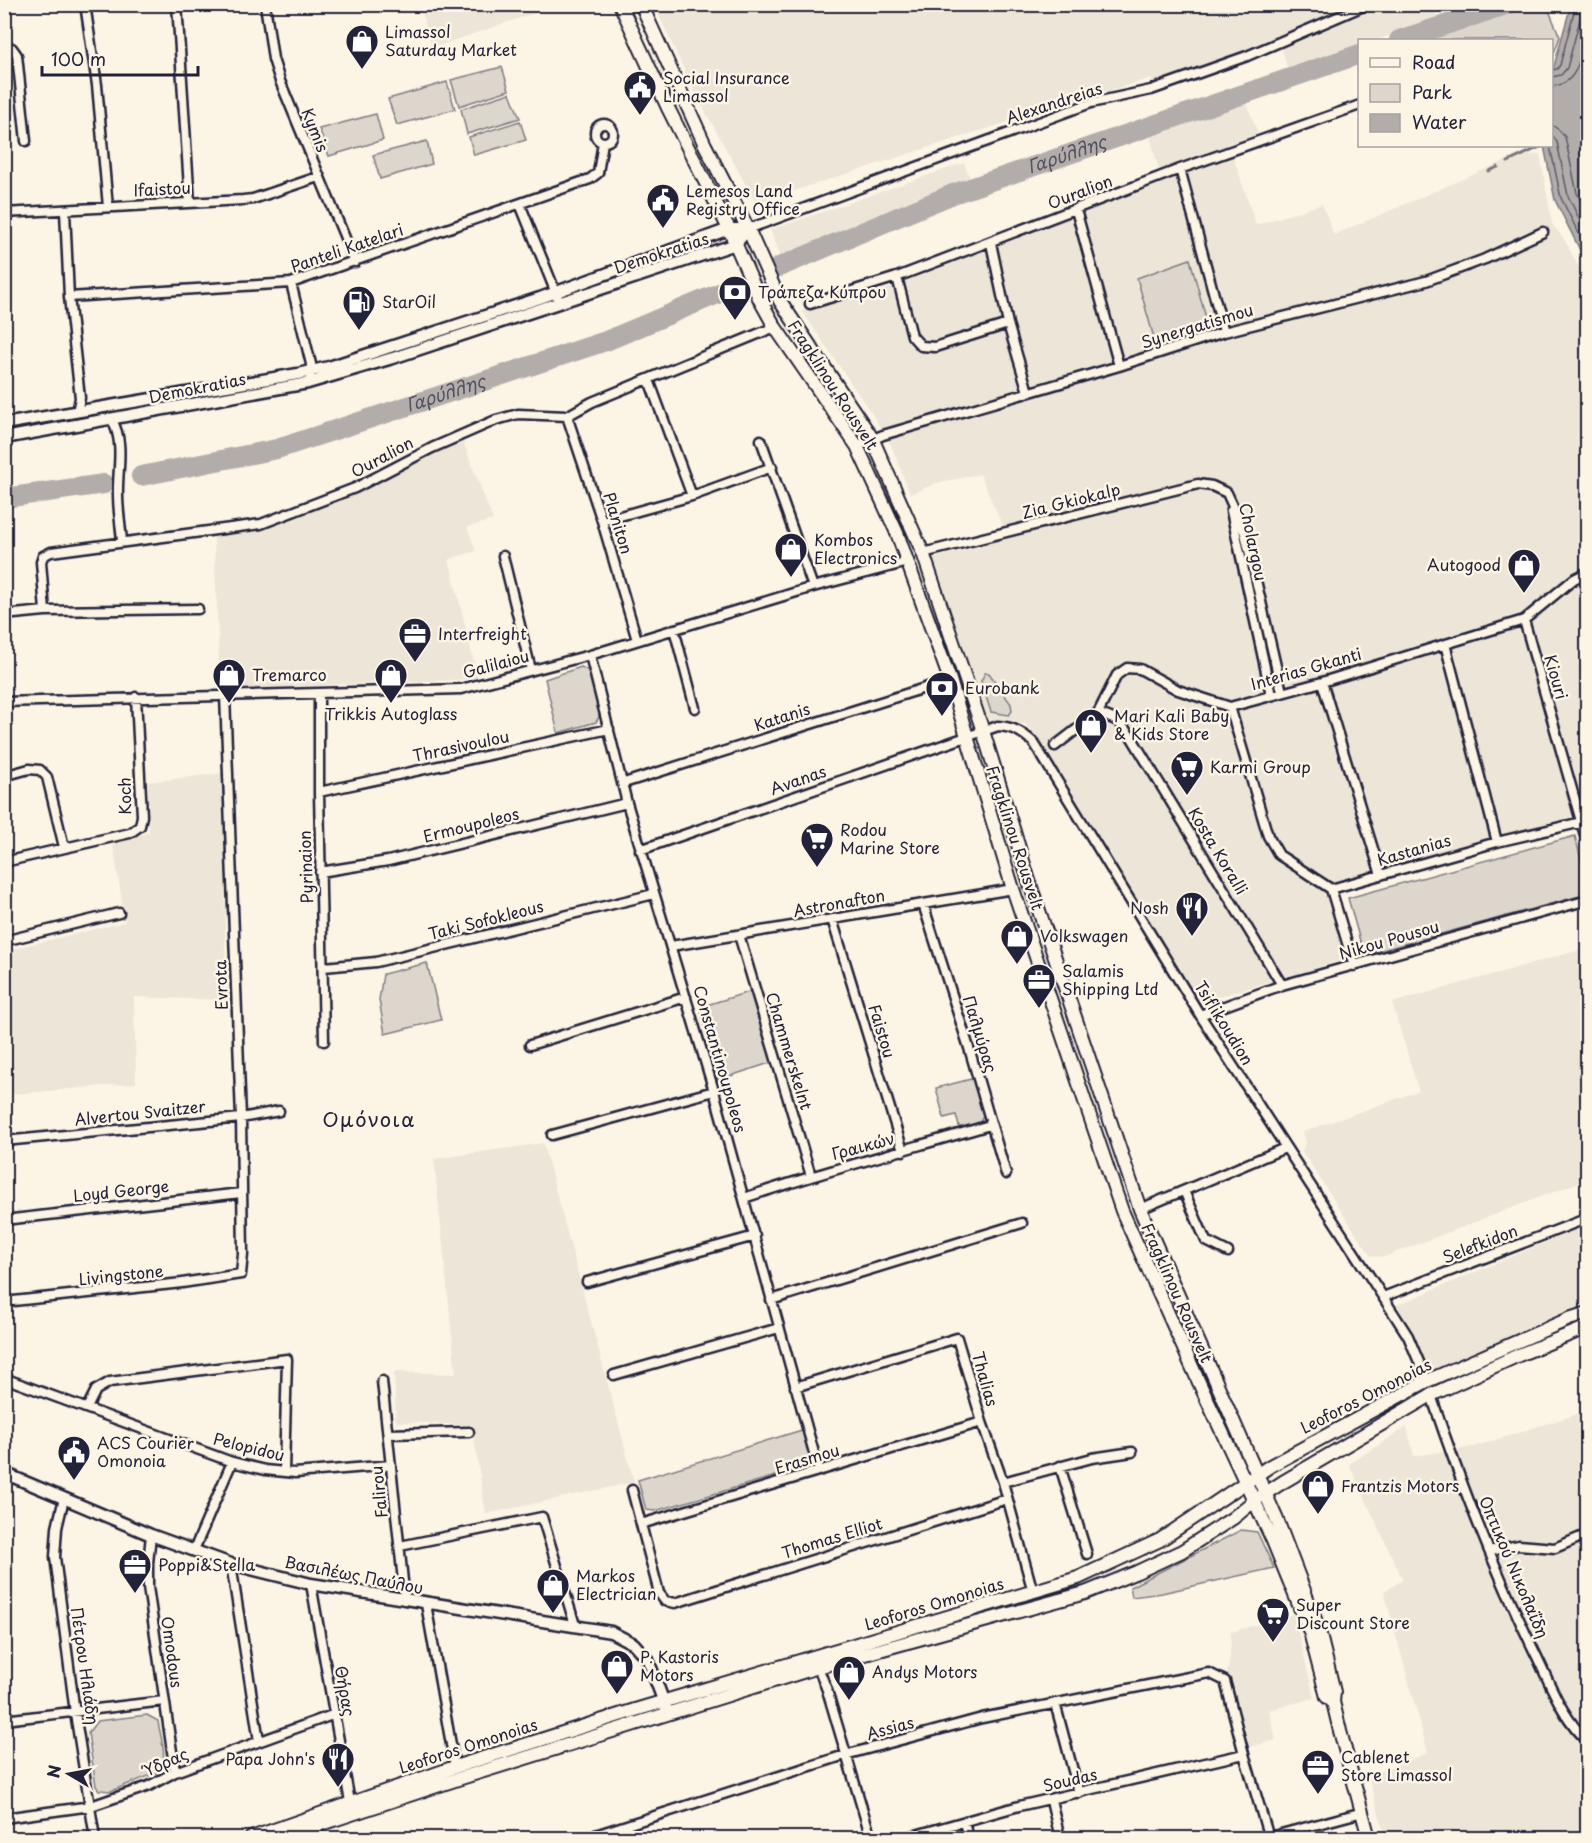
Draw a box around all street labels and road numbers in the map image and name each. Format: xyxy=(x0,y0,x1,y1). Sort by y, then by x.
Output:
street label: Alexandreias xyxy=(1002,75,1105,129)
street label: Kymis xyxy=(296,104,336,155)
street label: Ouralion xyxy=(1044,168,1116,214)
street label: Ifaistou xyxy=(133,175,191,201)
street label: Panteli Katelari xyxy=(287,217,406,278)
street label: Demokratias xyxy=(610,225,711,279)
street label: Synergatismou xyxy=(1138,297,1256,354)
street label: Fragklinou Rousvelt xyxy=(783,315,885,455)
street label: Demokratias xyxy=(146,366,248,408)
street label: Ouralion xyxy=(346,430,417,483)
street label: Zia Gkiokalp xyxy=(1019,476,1123,524)
street label: Planiton xyxy=(598,489,640,557)
street label: Cholargou xyxy=(1234,501,1274,583)
street label: Interias Gkanti xyxy=(1248,641,1364,695)
street label: Galilaiou xyxy=(460,643,532,683)
street label: Kiouri xyxy=(1539,652,1575,702)
street label: Katanis xyxy=(751,696,813,736)
street label: Thrasivoulou xyxy=(410,723,511,767)
street label: Avanas xyxy=(766,758,829,800)
street label: Fragklinou Rousvelt xyxy=(981,762,1051,914)
street label: Koch xyxy=(112,777,136,815)
street label: Ermoupoleos xyxy=(420,801,521,848)
street label: Kosta Koralli xyxy=(1183,802,1254,899)
street label: Kastanias xyxy=(1374,827,1453,871)
street label: Pyrinaion xyxy=(292,830,318,904)
street label: Astronafton xyxy=(791,882,887,922)
street label: Taki Sofokleous xyxy=(426,893,546,945)
street label: Nikou Pousou xyxy=(1336,913,1442,965)
street label: Evrota xyxy=(207,960,233,1010)
street label: Tsiflikoudion xyxy=(1189,976,1260,1069)
street label: Constantinoupoleos xyxy=(688,982,753,1135)
street label: Chammerskelnt xyxy=(761,989,819,1113)
street label: Παλμύρας xyxy=(958,992,1004,1075)
street label: Faistou xyxy=(863,1001,902,1061)
street label: Alvertou Svaitzer xyxy=(73,1093,207,1131)
street label: Γραικών xyxy=(829,1125,897,1165)
street label: Loyd George xyxy=(72,1173,170,1207)
street label: Selefkidon xyxy=(1438,1218,1521,1268)
street label: Fragklinou Rousvelt xyxy=(1136,1219,1220,1367)
street label: Livingstone xyxy=(77,1258,165,1290)
street label: Thalias xyxy=(967,1348,1005,1409)
street label: Leoforos Omonoias xyxy=(1296,1352,1435,1439)
street label: Pelopidou xyxy=(211,1426,287,1466)
street label: Erasmou xyxy=(771,1437,842,1479)
street label: Falirou xyxy=(363,1465,393,1519)
street label: Οπτικού Νικολαΐδη xyxy=(1474,1492,1556,1642)
street label: Thomas Elliot xyxy=(778,1510,885,1564)
street label: Βασιλέως Παύλου xyxy=(283,1549,426,1599)
street label: Leoforos Omonoias xyxy=(861,1570,1006,1636)
street label: Πέτρου Ηλιάδη xyxy=(66,1606,106,1726)
street label: Omodous xyxy=(156,1615,190,1689)
street label: Θήρας xyxy=(330,1664,362,1718)
street label: Assias xyxy=(863,1709,916,1745)
street label: Leoforos Omonoias xyxy=(395,1711,540,1779)
street label: Ύδρας xyxy=(137,1741,192,1783)
street label: Soudas xyxy=(1040,1761,1099,1797)

